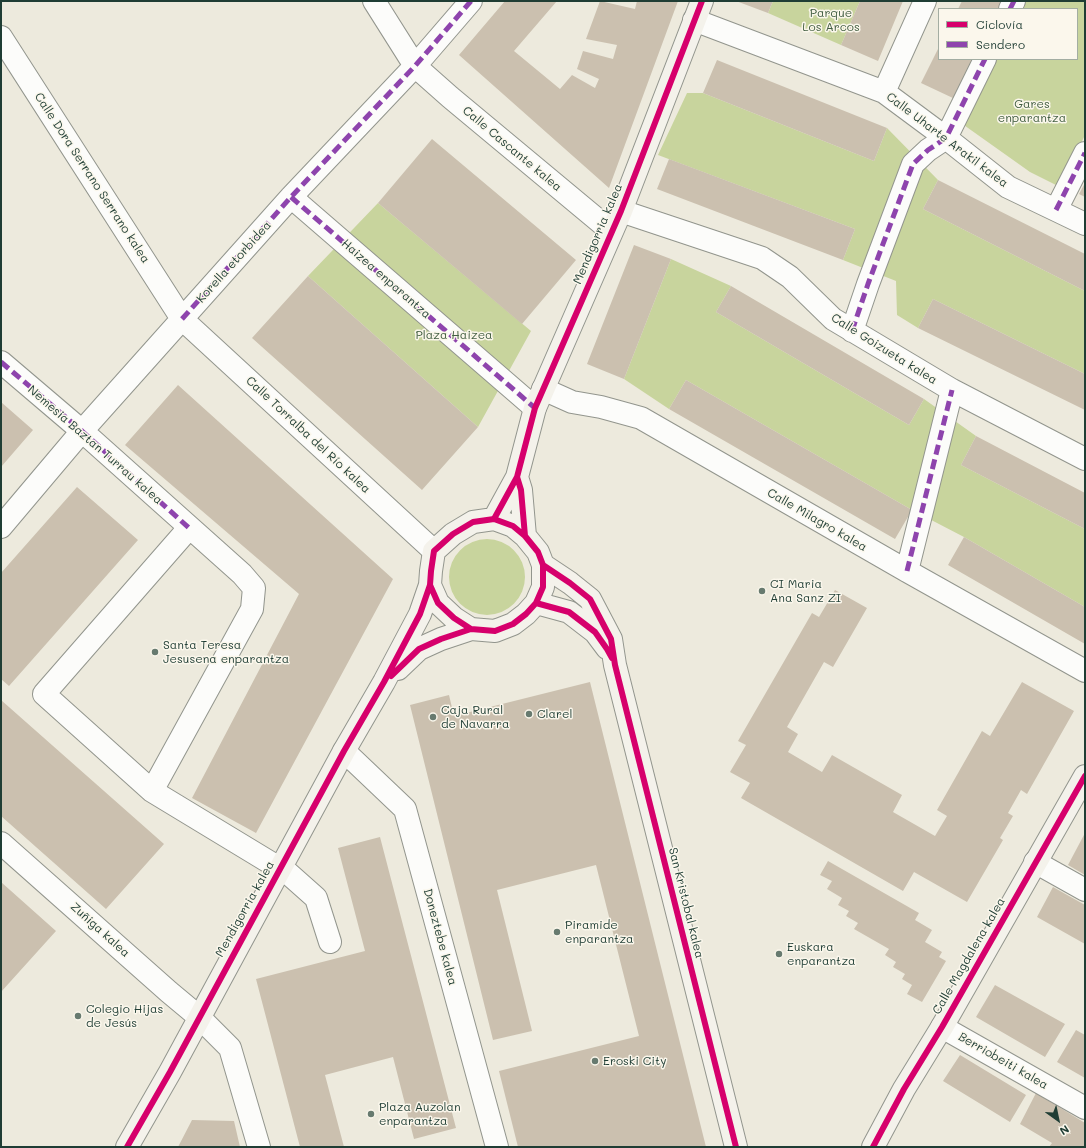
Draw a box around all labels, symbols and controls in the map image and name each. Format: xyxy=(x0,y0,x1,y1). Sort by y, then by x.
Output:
park label: Parque Los Arcos xyxy=(802,6,860,34)
legend xyxy=(938,8,1078,60)
text: Ciclovía xyxy=(976,16,1023,32)
text: Sendero xyxy=(976,36,1025,52)
street label: Calle Dora Serrano Serrano kalea xyxy=(31,90,153,266)
street label: Calle Uharte Arakil kalea xyxy=(883,90,1011,190)
park label: Gares enparantza xyxy=(998,97,1066,125)
street label: Calle Cascante kalea xyxy=(460,103,564,195)
street label: Mendigorria kalea xyxy=(570,182,626,286)
street label: Korella etorbidea xyxy=(194,218,274,306)
street label: Haizea enparantza xyxy=(338,236,434,322)
street label: Calle Goizueta kalea xyxy=(828,311,940,387)
park label: Plaza Haizea xyxy=(415,328,493,342)
street label: Calle Torralba del Río kalea xyxy=(243,374,373,496)
street label: Nemesia Baztan Turrau kalea xyxy=(25,383,165,507)
street label: Calle Milagro kalea xyxy=(765,486,869,554)
place label: CI Maria Ana Sanz ZI xyxy=(770,577,841,605)
marker: CI Maria Ana Sanz ZI xyxy=(757,586,767,596)
place label: Santa Teresa Jesusena enparantza xyxy=(163,638,289,666)
marker: Santa Teresa Jesusena enparantza xyxy=(150,647,160,657)
place label: Caja Rural de Navarra xyxy=(441,703,510,731)
place label: Clarel xyxy=(537,707,573,721)
marker: Clarel xyxy=(524,709,534,719)
marker: Caja Rural de Navarra xyxy=(428,712,438,722)
street label: San Kristobal kalea xyxy=(665,846,707,960)
street label: Mendigorria kalea xyxy=(213,858,277,960)
street label: Doneztebe kalea xyxy=(420,887,460,987)
street label: Calle Magdalena kalea xyxy=(930,895,1008,1017)
street label: Zuñiga kalea xyxy=(67,900,133,960)
place label: Piramide enparantza xyxy=(565,918,634,946)
marker: Piramide enparantza xyxy=(552,927,562,937)
place label: Euskara enparantza xyxy=(787,940,856,968)
marker: Euskara enparantza xyxy=(774,949,784,959)
place label: Colegio Hijas de Jesús xyxy=(86,1002,163,1030)
marker: Colegio Hijas de Jesús xyxy=(73,1011,83,1021)
street label: Berriobeiti kalea xyxy=(956,1030,1050,1092)
place label: Eroski City xyxy=(603,1054,667,1068)
marker: Eroski City xyxy=(590,1056,600,1066)
place label: Plaza Auzolan enparantza xyxy=(379,1100,461,1128)
north arrow xyxy=(1038,1100,1078,1140)
marker: Plaza Auzolan enparantza xyxy=(366,1109,376,1119)
text: N xyxy=(1057,1122,1072,1139)

